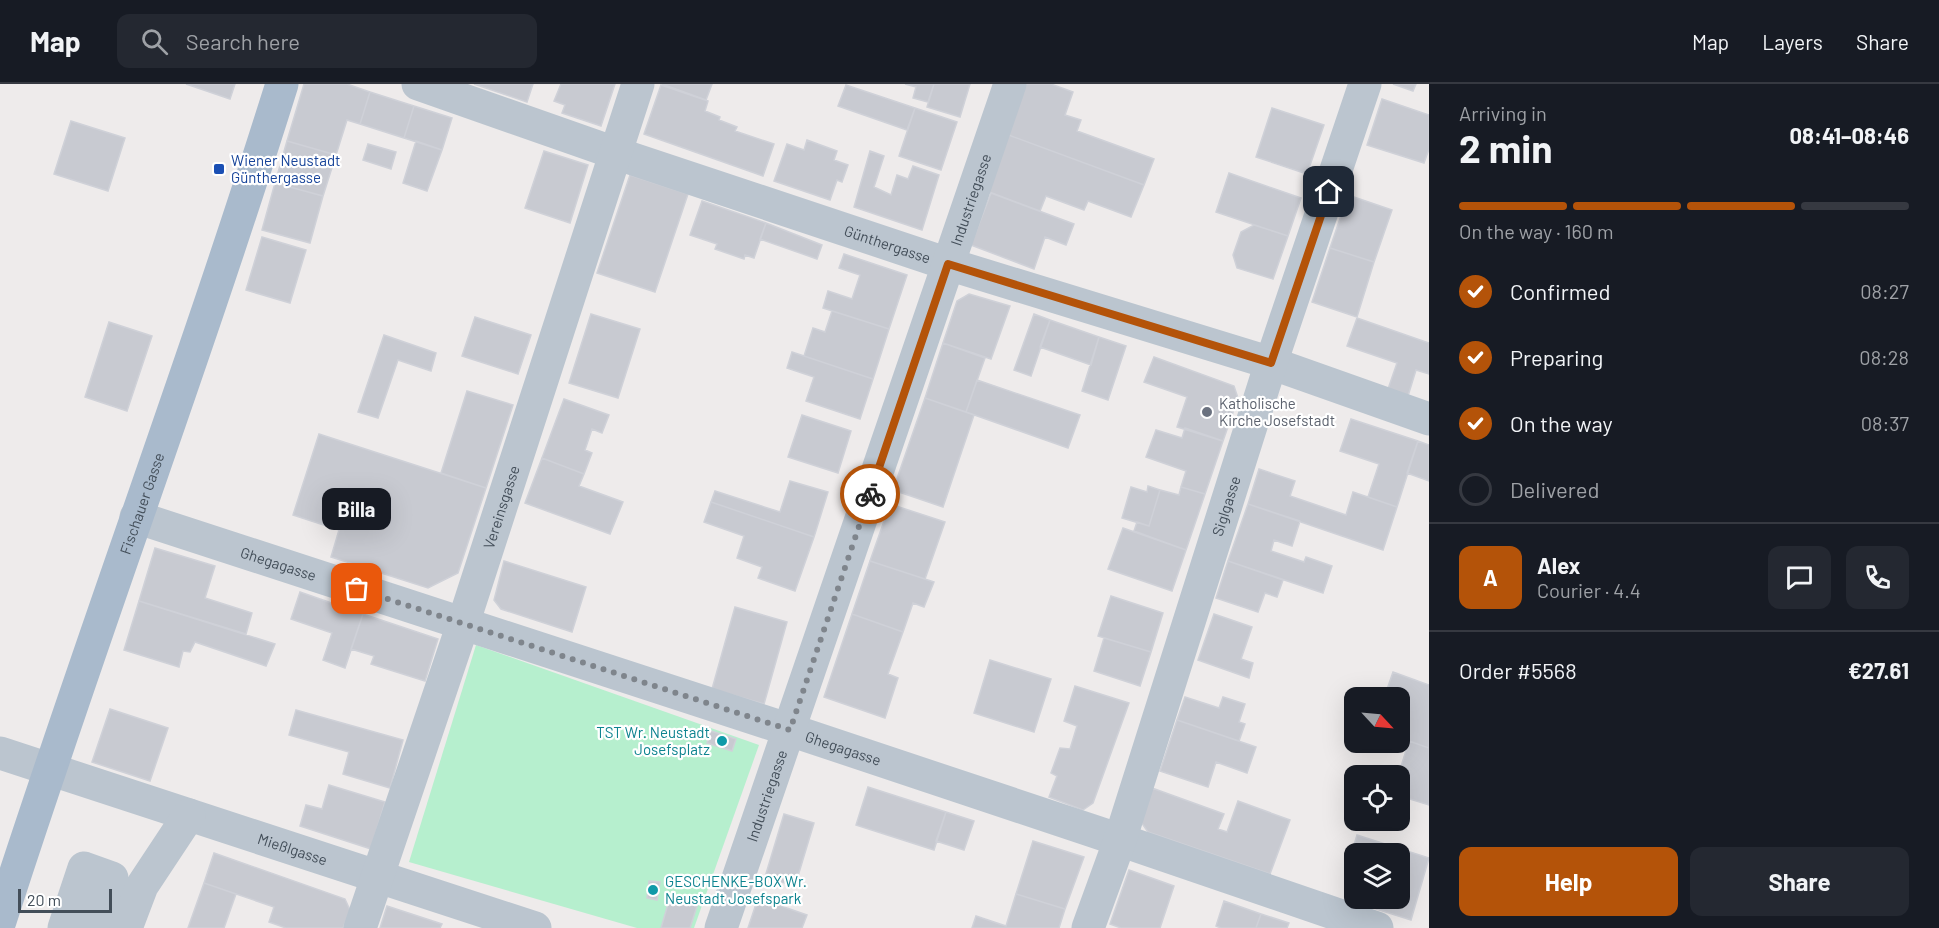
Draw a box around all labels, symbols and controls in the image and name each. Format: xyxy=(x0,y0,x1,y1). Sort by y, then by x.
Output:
search box xyxy=(117,14,537,68)
text: Map xyxy=(30,24,81,58)
icon: search xyxy=(138,25,171,58)
text: Search here xyxy=(186,28,300,54)
text: Map xyxy=(1692,29,1729,54)
text: Layers xyxy=(1762,29,1823,54)
text: Share xyxy=(1856,29,1909,54)
text: Arriving in xyxy=(1459,101,1547,125)
text: 08:41–08:46 xyxy=(1790,122,1909,148)
text: 2 min xyxy=(1459,124,1552,171)
place label: Wiener Neustadt Günthergasse xyxy=(231,151,341,186)
street label: Industriegasse xyxy=(946,151,995,248)
marker: Wiener Neustadt Günthergasse xyxy=(212,162,226,176)
pin xyxy=(1303,166,1354,217)
icon: home xyxy=(1312,175,1345,208)
text: On the way · 160 m xyxy=(1459,219,1614,243)
street label: Günthergasse xyxy=(842,221,933,267)
icon: check xyxy=(1459,275,1492,308)
text: Confirmed xyxy=(1510,278,1610,304)
text: 08:27 xyxy=(1860,279,1909,303)
icon: check xyxy=(1459,341,1492,374)
text: Preparing xyxy=(1510,344,1603,370)
text: 08:28 xyxy=(1859,345,1909,369)
place label: Katholische Kirche Josefstadt xyxy=(1219,394,1335,429)
marker: Katholische Kirche Josefstadt xyxy=(1200,405,1214,419)
icon: check xyxy=(1459,407,1492,440)
text: On the way xyxy=(1510,410,1613,436)
text: 08:37 xyxy=(1861,411,1909,435)
street label: Fischauer Gasse xyxy=(116,450,168,557)
street label: Vereinsgasse xyxy=(479,463,523,551)
courier xyxy=(840,464,900,524)
street label: Siglgasse xyxy=(1208,474,1244,538)
text: Delivered xyxy=(1510,476,1599,502)
icon: bike xyxy=(854,478,887,511)
callout: Billa xyxy=(322,487,392,529)
text: Billa xyxy=(338,497,375,521)
street label: Ghegagasse xyxy=(238,543,319,584)
button: chat xyxy=(1768,546,1831,609)
button: phone xyxy=(1846,546,1909,609)
text: Alex xyxy=(1537,552,1580,578)
pin xyxy=(331,563,382,614)
text: A xyxy=(1483,564,1498,590)
icon: bag xyxy=(340,572,373,605)
text: Courier · 4.4 xyxy=(1537,578,1641,602)
text: Order #5568 xyxy=(1459,657,1577,683)
text: €27.61 xyxy=(1848,657,1909,683)
north arrow xyxy=(1344,687,1410,753)
map controls xyxy=(1344,687,1410,909)
place label: TST Wr. Neustadt Josefsplatz xyxy=(596,723,710,758)
street label: Ghegagasse xyxy=(803,727,884,769)
marker: TST Wr. Neustadt Josefsplatz xyxy=(715,734,729,748)
street label: Industriegasse xyxy=(742,747,790,844)
button: locate xyxy=(1344,765,1410,831)
street label: Mießlgasse xyxy=(256,829,330,869)
button: layers xyxy=(1344,843,1410,909)
button: Help xyxy=(1459,847,1678,916)
button: Share xyxy=(1690,847,1909,916)
place label: GESCHENKE-BOX Wr. Neustadt Josefspark xyxy=(665,872,807,907)
marker: GESCHENKE-BOX Wr. Neustadt Josefspark xyxy=(646,883,660,897)
scale bar xyxy=(18,886,112,914)
text: 20 m xyxy=(27,890,61,909)

